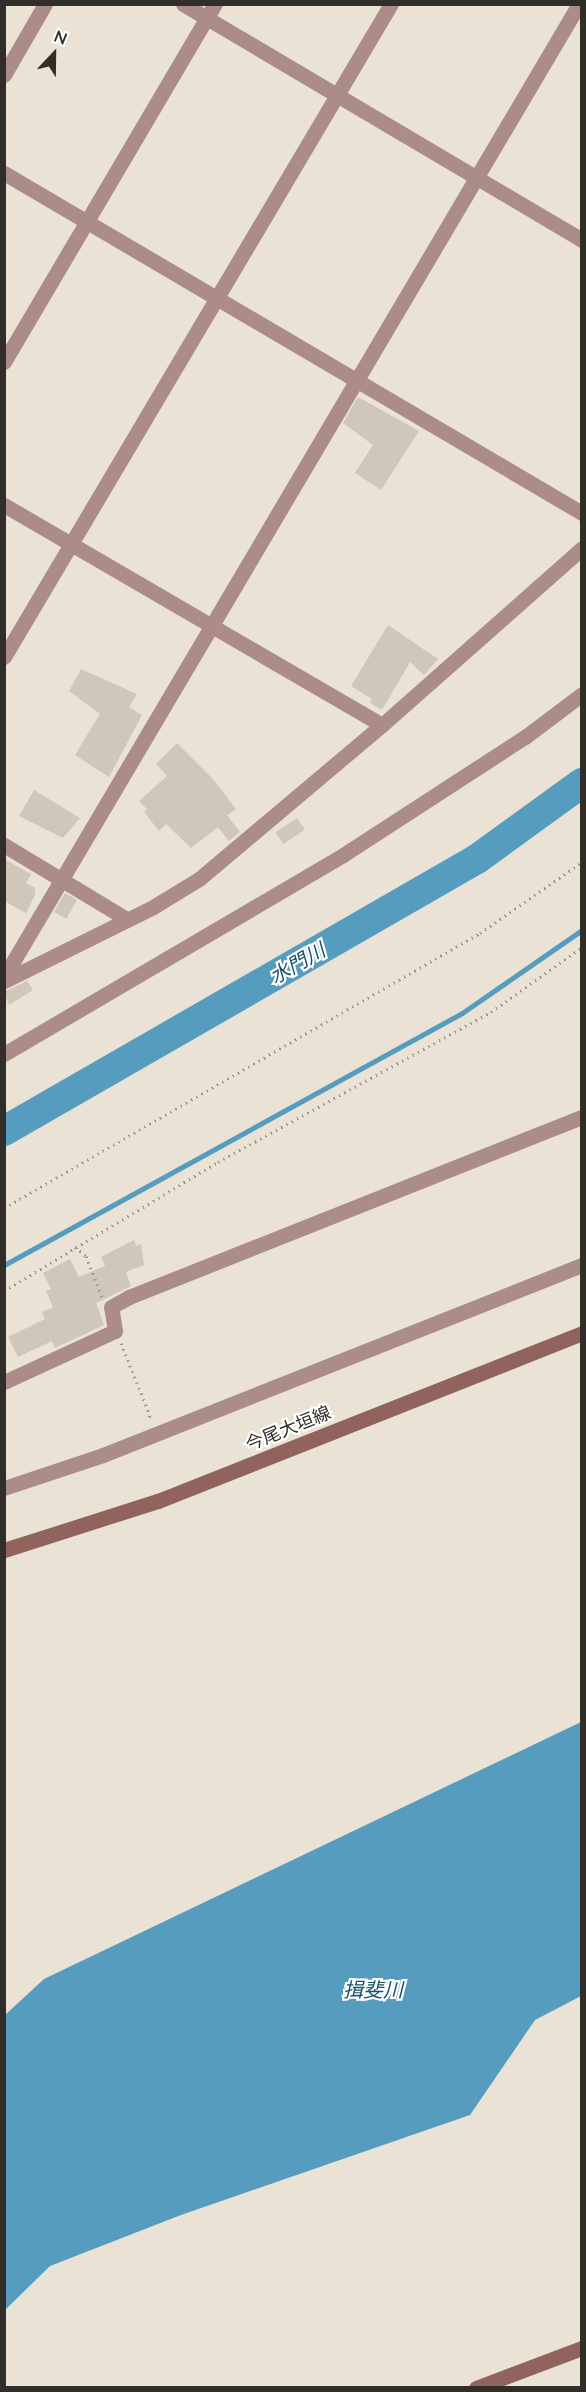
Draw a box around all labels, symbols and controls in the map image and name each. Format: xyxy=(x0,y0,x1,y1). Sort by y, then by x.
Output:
north arrow xyxy=(24,24,84,84)
text: N xyxy=(52,26,70,48)
water label: 水門川 xyxy=(265,938,329,988)
street label: 今尾大垣線 xyxy=(242,1401,334,1455)
water label: 揖斐川 xyxy=(343,1977,403,2001)

